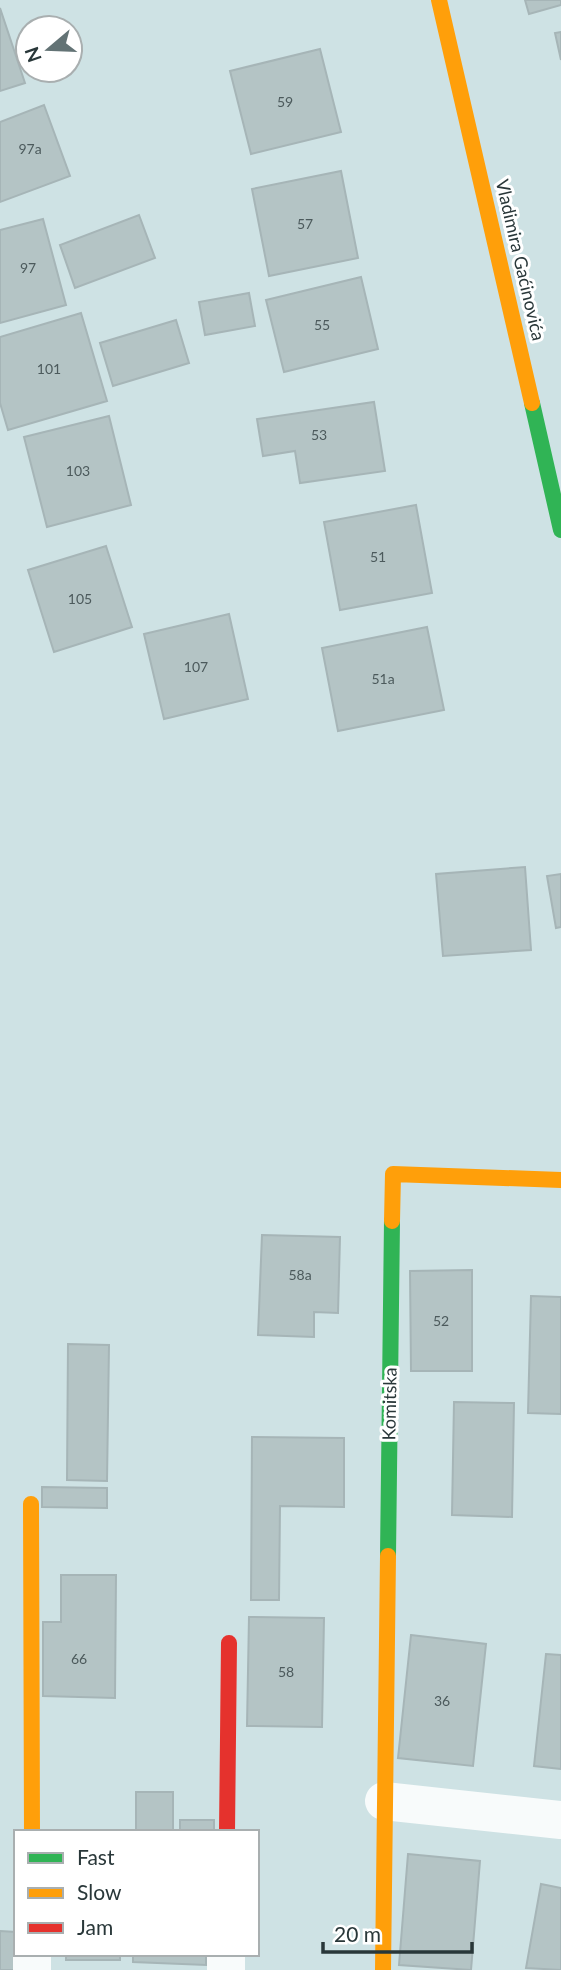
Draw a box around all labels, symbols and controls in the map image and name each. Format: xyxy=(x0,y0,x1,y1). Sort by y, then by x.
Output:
north arrow xyxy=(14,14,84,84)
text: N xyxy=(19,44,46,65)
house number: 59 xyxy=(277,93,293,110)
house number: 97a xyxy=(18,140,42,157)
street label: Vladimira Gaćinovića xyxy=(492,177,550,343)
house number: 57 xyxy=(297,215,313,232)
house number: 97 xyxy=(20,259,36,276)
house number: 55 xyxy=(314,316,330,333)
house number: 101 xyxy=(37,360,61,377)
house number: 53 xyxy=(311,426,327,443)
house number: 103 xyxy=(66,462,90,479)
house number: 51 xyxy=(370,548,386,565)
house number: 105 xyxy=(68,590,92,607)
house number: 107 xyxy=(184,658,208,675)
house number: 51a xyxy=(371,670,395,687)
house number: 58a xyxy=(288,1266,312,1283)
house number: 52 xyxy=(433,1312,449,1329)
street label: Komitska xyxy=(377,1367,401,1441)
house number: 66 xyxy=(71,1650,87,1667)
house number: 58 xyxy=(278,1663,294,1680)
house number: 36 xyxy=(434,1692,450,1709)
legend xyxy=(14,1830,259,1956)
text: Fast xyxy=(77,1844,115,1869)
text: Slow xyxy=(77,1879,122,1904)
scale bar xyxy=(323,1910,472,1954)
text: Jam xyxy=(77,1914,113,1939)
text: 20 m xyxy=(334,1921,381,1946)

